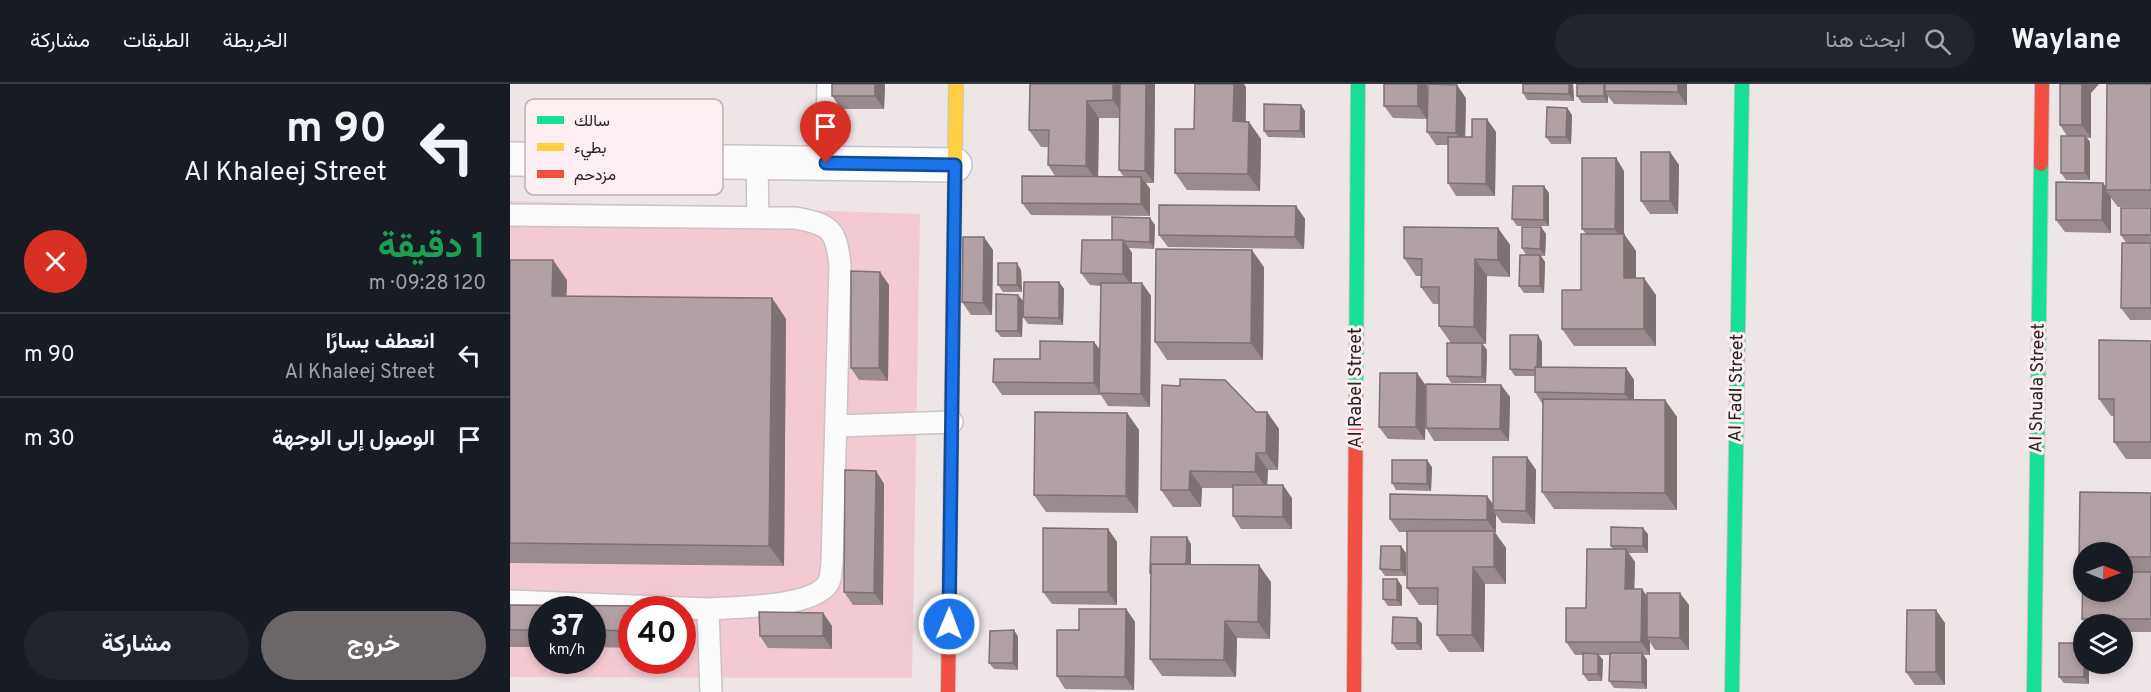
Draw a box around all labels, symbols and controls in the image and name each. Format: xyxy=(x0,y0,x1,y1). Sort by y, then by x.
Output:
search box xyxy=(1555,14,1975,68)
text: Waylane xyxy=(2011,23,2121,59)
icon: search xyxy=(1921,25,1954,58)
text: مشاركة xyxy=(30,28,90,55)
text: الطبقات xyxy=(123,28,190,55)
text: الخريطة xyxy=(223,28,288,55)
text: ابحث هنا xyxy=(1825,28,1906,55)
legend xyxy=(525,99,723,195)
pin xyxy=(800,101,851,163)
text: 90 m xyxy=(286,104,387,157)
icon: left xyxy=(408,108,486,186)
icon: arrive xyxy=(809,110,842,143)
text: سالك xyxy=(574,112,610,132)
text: بطيء xyxy=(574,139,606,161)
text: Al Khaleej Street xyxy=(184,156,387,190)
text: مزدحم xyxy=(574,166,616,186)
text: 1 دقيقة xyxy=(378,225,486,271)
button: close xyxy=(24,230,87,293)
text: 120 m · 09:28 xyxy=(369,271,486,297)
street label: Al Shuala Street xyxy=(2025,323,2051,453)
street label: Al Rabel Street xyxy=(1345,327,1368,449)
text: انعطف يسارًا xyxy=(325,329,435,356)
street label: Al Fadl Street xyxy=(1725,334,1749,442)
icon: left xyxy=(453,339,486,372)
text: 90 m xyxy=(24,342,75,369)
text: Al Khaleej Street xyxy=(284,360,435,386)
icon: arrive xyxy=(453,423,486,456)
text: 30 m xyxy=(24,426,75,453)
text: الوصول إلى الوجهة xyxy=(272,426,435,453)
north arrow xyxy=(2073,542,2133,602)
map controls xyxy=(2073,542,2133,674)
position arrow xyxy=(917,592,981,656)
speed limit sign: 40 xyxy=(618,596,696,674)
text: 37 xyxy=(550,609,584,646)
button: مشاركة xyxy=(24,611,249,680)
button: خروج xyxy=(261,611,486,680)
button: layers xyxy=(2073,614,2133,674)
text: km/h xyxy=(549,641,585,660)

